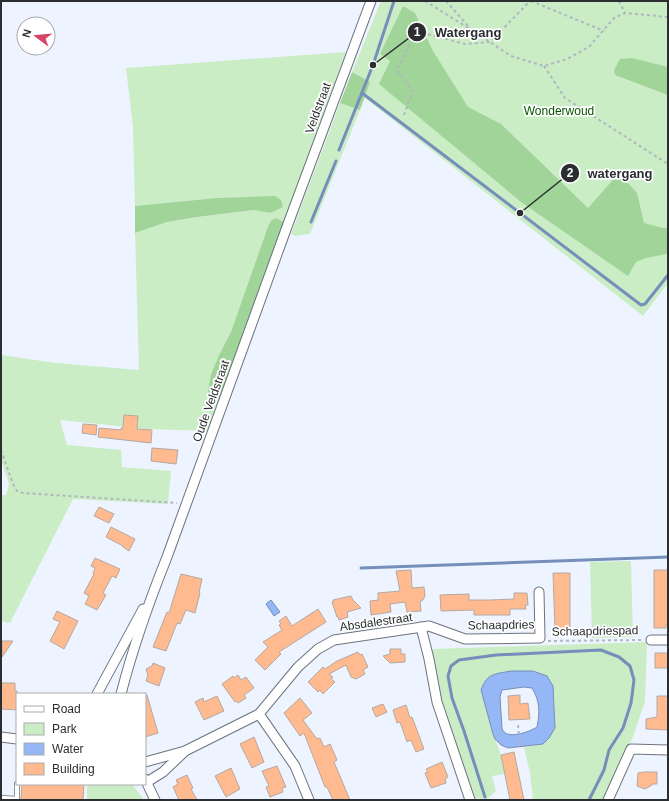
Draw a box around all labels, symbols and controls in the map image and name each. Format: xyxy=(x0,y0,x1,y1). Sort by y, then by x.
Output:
north arrow xyxy=(16,16,56,56)
callout: Watergang xyxy=(407,20,509,45)
text: 1 xyxy=(414,25,421,39)
text: Watergang xyxy=(435,25,501,40)
text: N xyxy=(20,28,33,39)
street label: Veldstraat xyxy=(302,80,334,135)
park label: Wonderwoud xyxy=(524,104,594,118)
callout: watergang xyxy=(560,160,661,185)
text: 2 xyxy=(567,166,574,180)
text: watergang xyxy=(586,166,653,181)
street label: Oude Veldstraat xyxy=(190,358,233,444)
street label: Absdalestraat xyxy=(339,610,414,634)
street label: Schaapdries xyxy=(468,617,534,633)
street label: Schaapdriespad xyxy=(552,623,638,639)
legend xyxy=(16,693,146,785)
text: Road xyxy=(52,702,81,716)
text: Park xyxy=(52,722,78,736)
text: Water xyxy=(52,742,84,756)
text: Building xyxy=(52,762,95,776)

